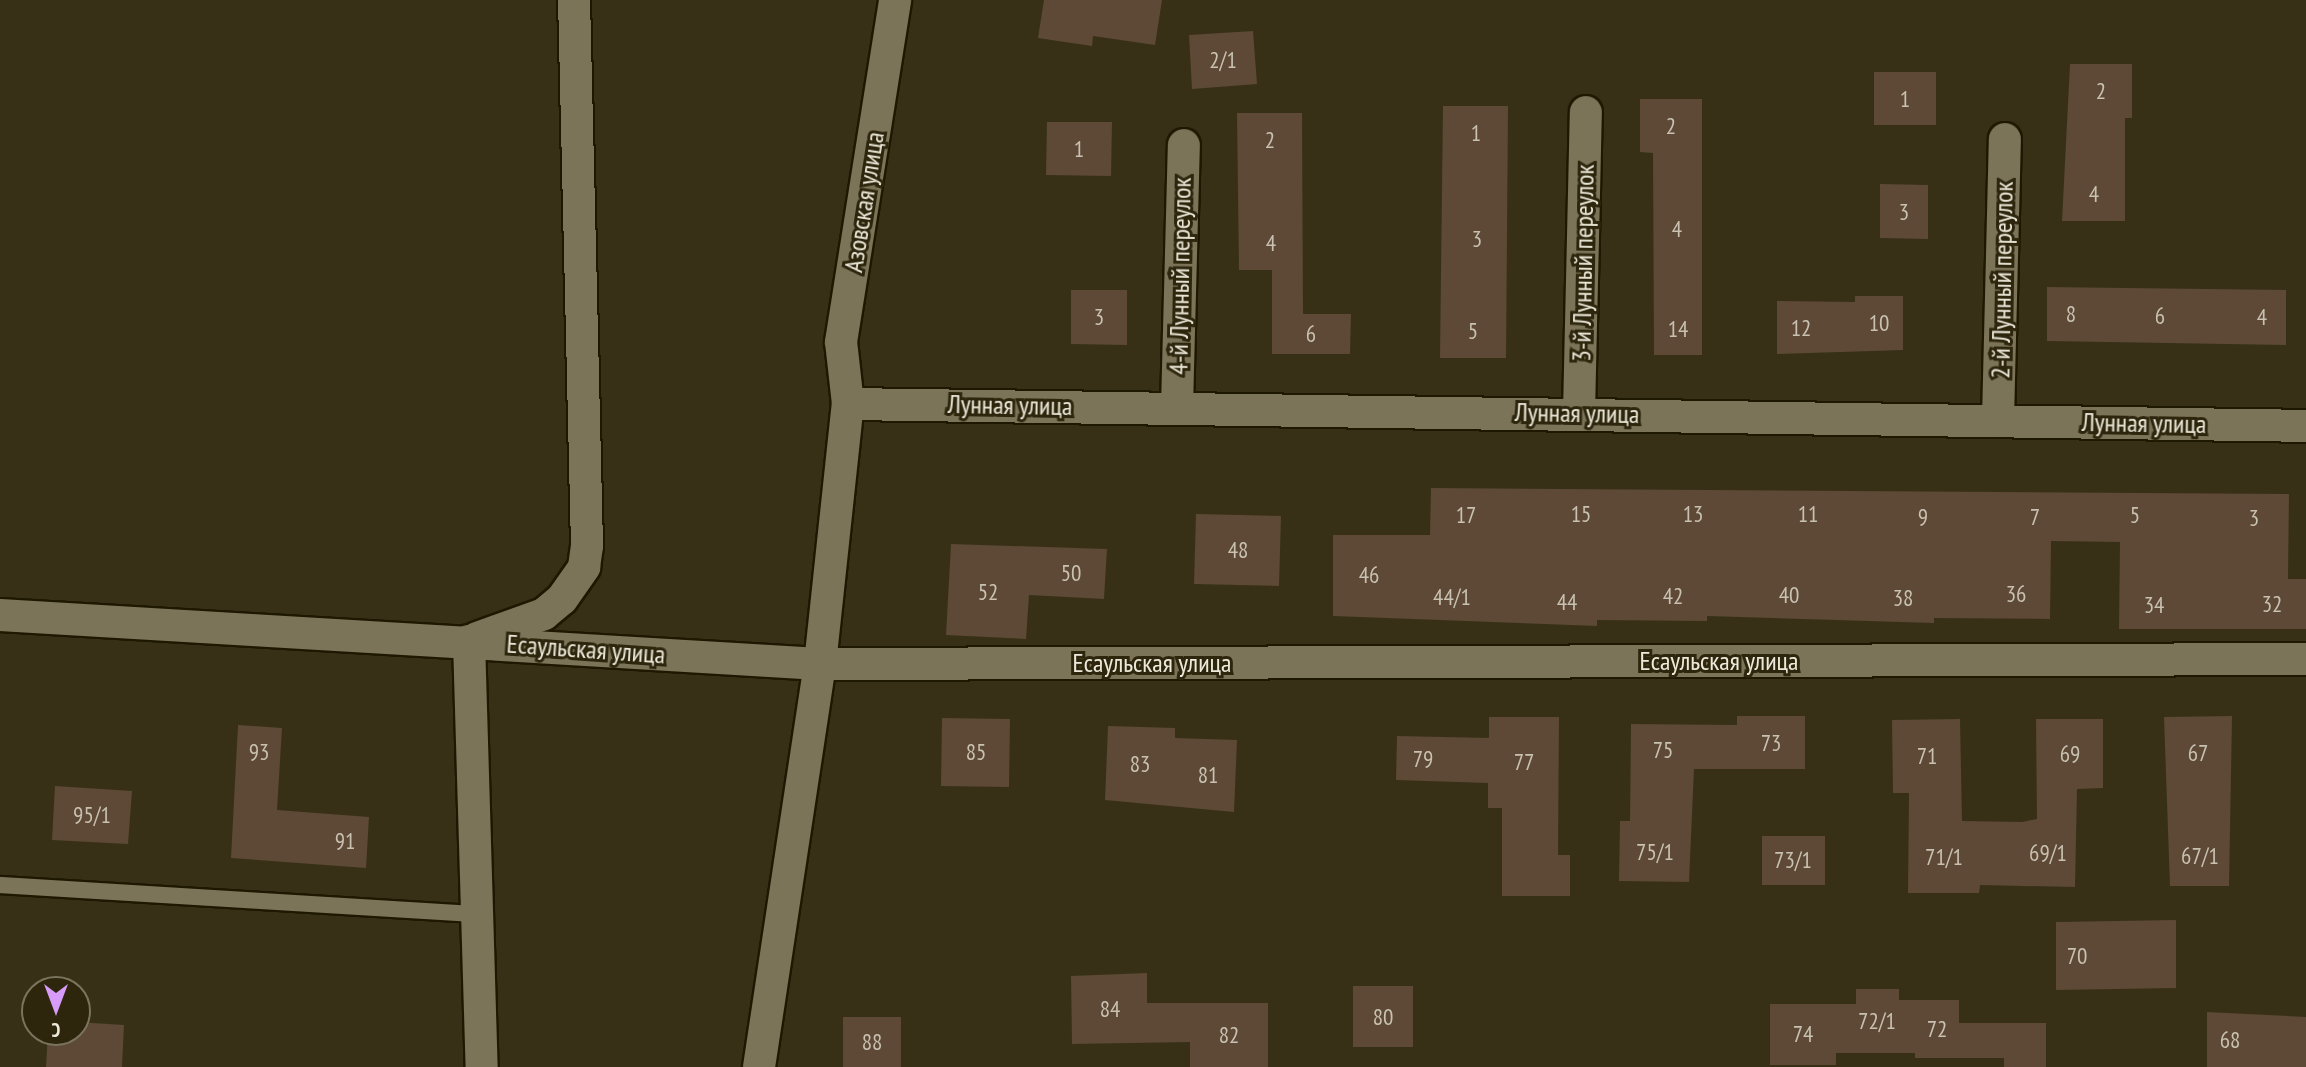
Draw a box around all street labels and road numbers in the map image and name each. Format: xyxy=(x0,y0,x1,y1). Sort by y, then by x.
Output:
street label: Азовская улица xyxy=(838,130,890,274)
street label: 3-й Лунный переулок xyxy=(1566,164,1600,362)
street label: 4-й Лунный переулок xyxy=(1163,177,1197,375)
street label: 2-й Лунный переулок xyxy=(1985,181,2019,379)
street label: Лунная улица xyxy=(947,388,1073,422)
street label: Лунная улица xyxy=(1514,396,1640,430)
street label: Лунная улица xyxy=(2081,406,2207,440)
street label: Есаульская улица xyxy=(506,628,666,670)
street label: Есаульская улица xyxy=(1639,645,1799,677)
street label: Есаульская улица xyxy=(1072,647,1232,679)

